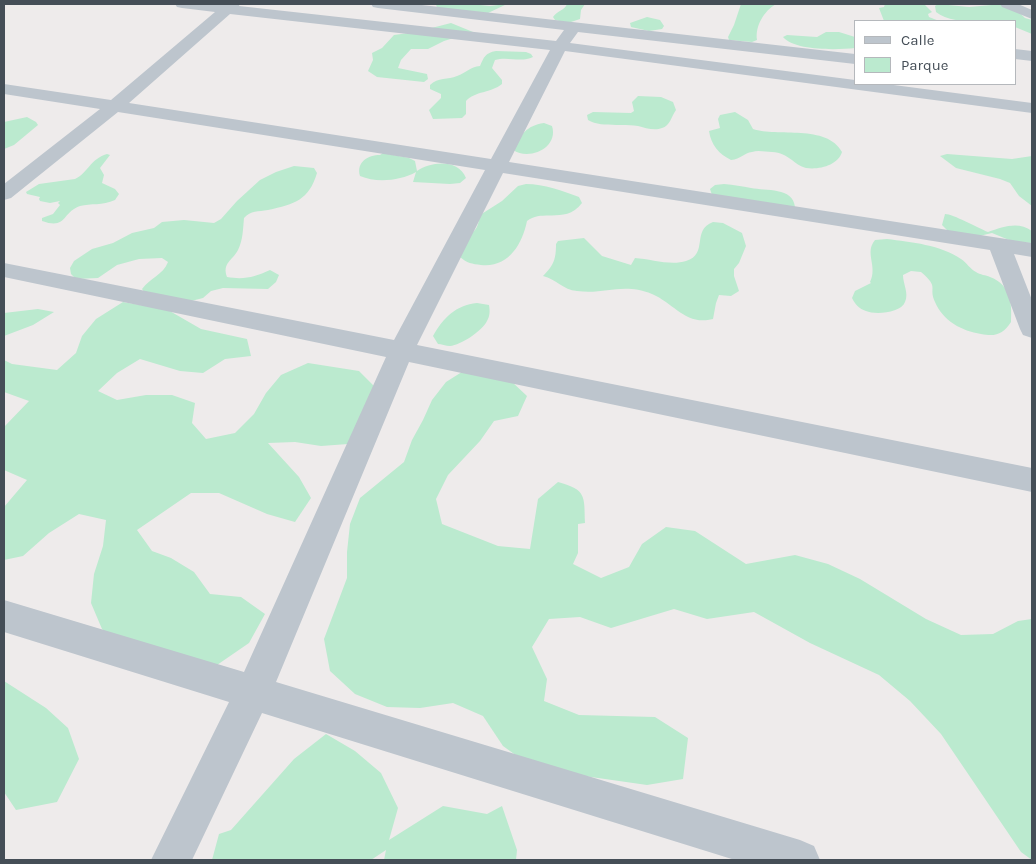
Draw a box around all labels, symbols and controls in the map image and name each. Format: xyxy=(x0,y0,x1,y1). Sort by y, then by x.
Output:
legend xyxy=(854,20,1016,85)
text: Calle xyxy=(901,31,935,49)
text: Parque xyxy=(901,56,949,74)

